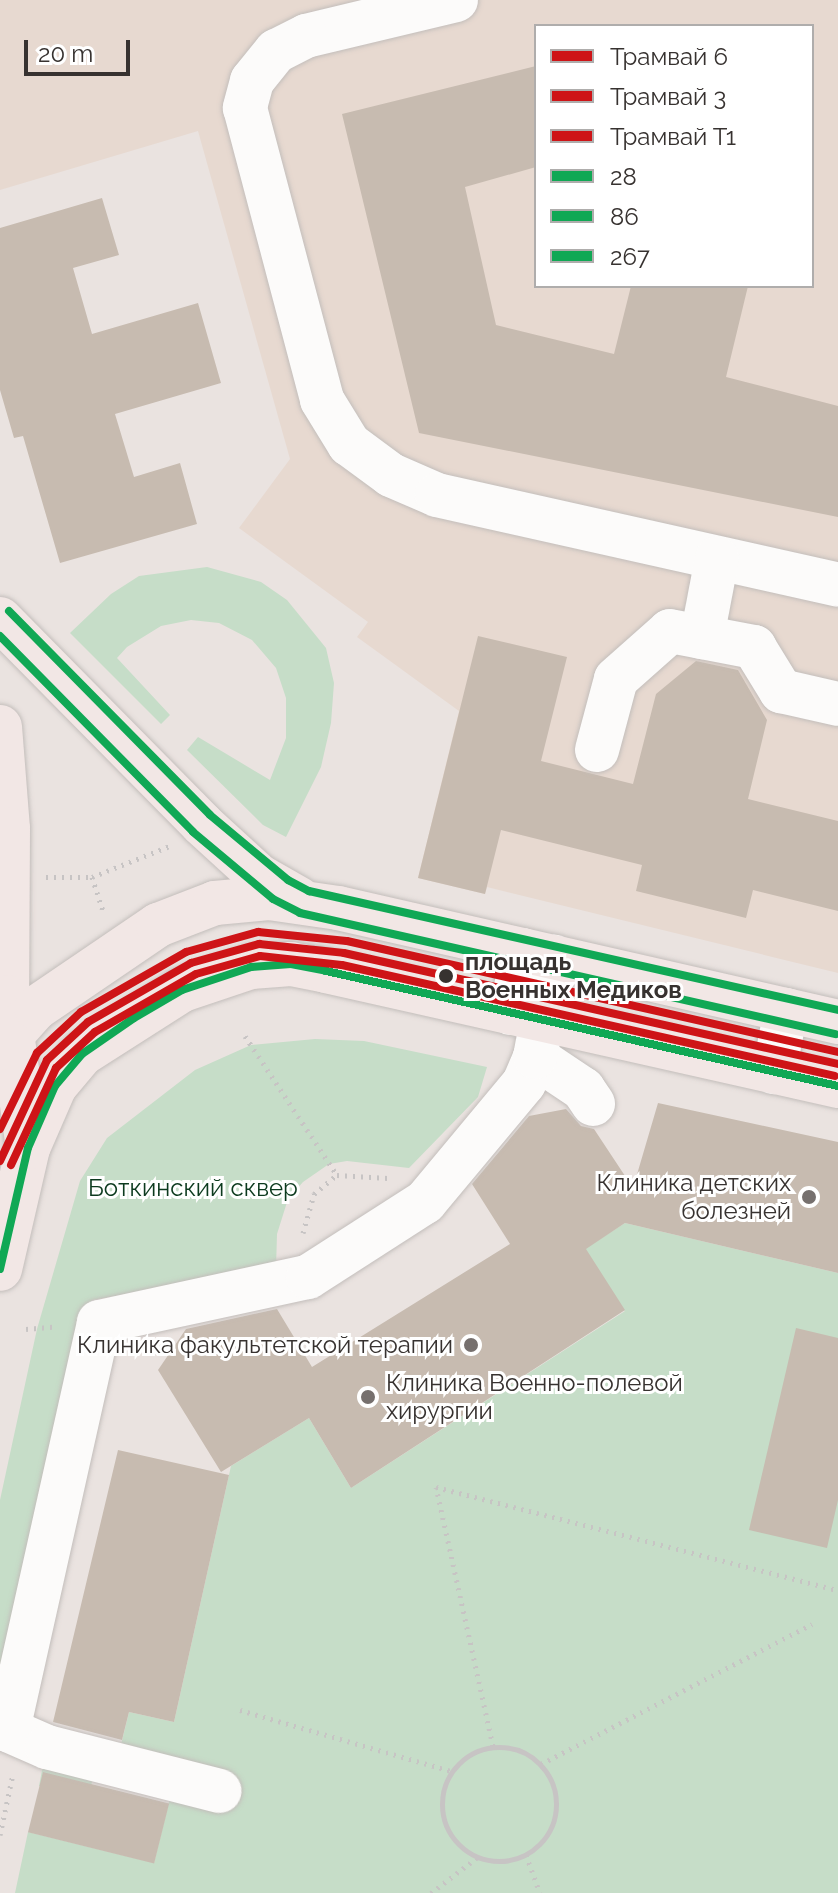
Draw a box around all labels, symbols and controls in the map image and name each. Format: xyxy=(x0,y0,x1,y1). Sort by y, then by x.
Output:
scale bar xyxy=(28,24,134,74)
legend xyxy=(534,24,814,288)
text: 20 m xyxy=(38,39,93,68)
text: Трамвай 6 xyxy=(610,42,728,71)
text: Трамвай 3 xyxy=(610,82,726,111)
text: Трамвай Т1 xyxy=(610,122,736,151)
text: 28 xyxy=(610,162,637,191)
text: 86 xyxy=(610,202,639,231)
text: 267 xyxy=(610,242,650,271)
place label: площадь Военных Медиков xyxy=(465,948,682,1004)
marker: площадь Военных Медиков xyxy=(434,964,458,988)
place label: Клиника детских болезней xyxy=(597,1169,791,1225)
park label: Боткинский сквер xyxy=(88,1174,298,1202)
marker: Клиника детских болезней xyxy=(798,1186,820,1208)
place label: Клиника факультетской терапии xyxy=(77,1331,453,1359)
marker: Клиника факультетской терапии xyxy=(460,1334,482,1356)
place label: Клиника Военно-полевой хирургии xyxy=(386,1369,683,1425)
marker: Клиника Военно-полевой хирургии xyxy=(357,1386,379,1408)

